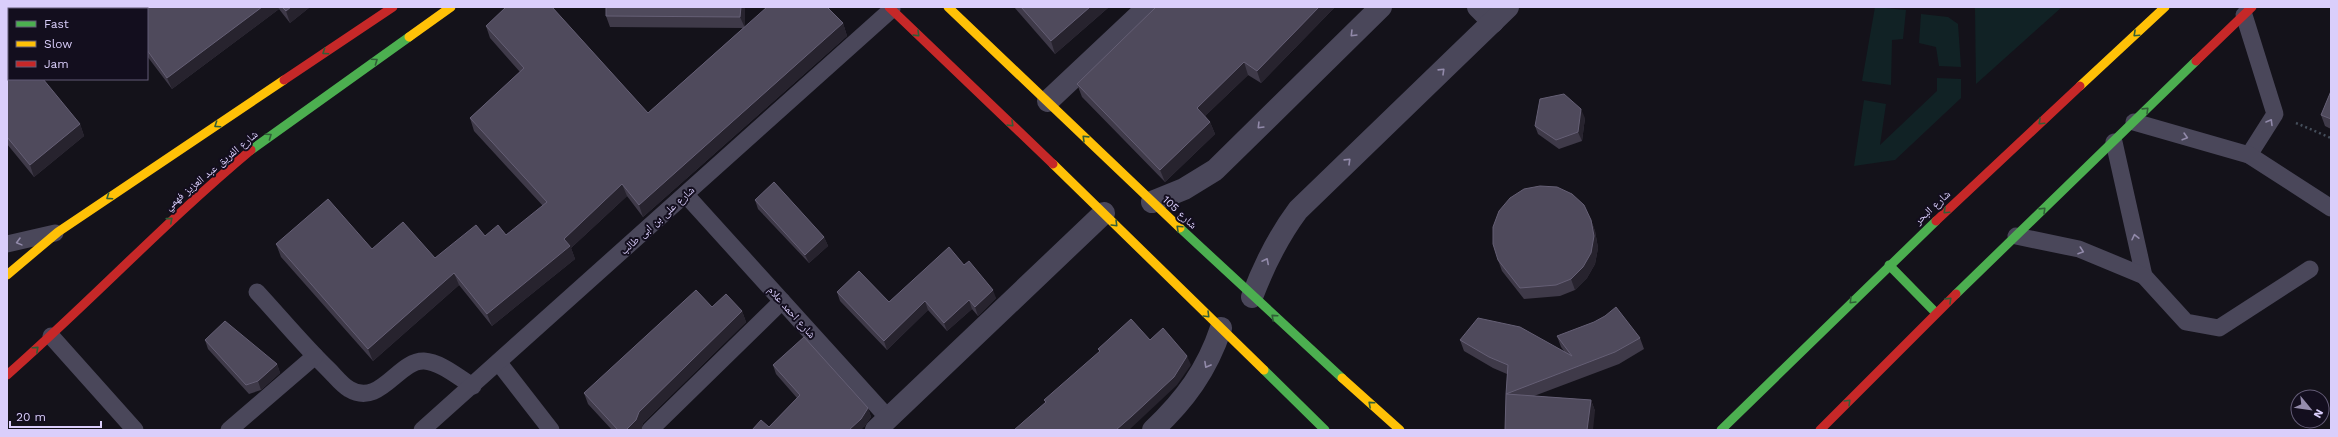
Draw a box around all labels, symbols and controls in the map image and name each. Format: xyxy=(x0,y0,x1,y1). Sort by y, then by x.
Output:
legend xyxy=(8,8,148,80)
text: Fast xyxy=(44,17,69,31)
one-way arrow xyxy=(912,29,920,37)
one-way arrow xyxy=(1350,29,1358,37)
one-way arrow xyxy=(2134,29,2141,36)
text: Slow xyxy=(44,37,72,51)
one-way arrow xyxy=(322,47,329,55)
text: Jam xyxy=(44,57,69,71)
one-way arrow xyxy=(371,58,378,66)
one-way arrow xyxy=(1437,68,1445,76)
one-way arrow xyxy=(2141,107,2149,115)
one-way arrow xyxy=(2038,117,2046,125)
one-way arrow xyxy=(1006,119,1014,127)
one-way arrow xyxy=(2265,119,2272,126)
one-way arrow xyxy=(215,120,222,127)
one-way arrow xyxy=(1257,121,1265,128)
street label: شارع الفريق عبد العزيز فهمي xyxy=(162,128,262,214)
one-way arrow xyxy=(2181,132,2188,141)
one-way arrow xyxy=(264,134,271,141)
one-way arrow xyxy=(1082,135,1090,143)
one-way arrow xyxy=(1343,158,1351,166)
street label: شارع على بن ابى طالب xyxy=(617,184,697,257)
street label: شارع البحر xyxy=(1911,187,1953,228)
one-way arrow xyxy=(107,192,114,199)
street label: شارع 105 xyxy=(1160,193,1200,232)
one-way arrow xyxy=(1943,206,1951,214)
one-way arrow xyxy=(2038,207,2046,215)
one-way arrow xyxy=(165,218,172,225)
one-way arrow xyxy=(1110,219,1118,227)
one-way arrow xyxy=(1176,225,1184,233)
one-way arrow xyxy=(2132,234,2140,241)
one-way arrow xyxy=(16,238,22,246)
one-way arrow xyxy=(2078,246,2085,254)
one-way arrow xyxy=(1261,258,1269,265)
street label: شارع احمد علام xyxy=(765,284,818,341)
one-way arrow xyxy=(1849,296,1857,303)
one-way arrow xyxy=(1944,297,1952,305)
one-way arrow xyxy=(1202,310,1210,318)
one-way arrow xyxy=(1271,314,1279,322)
one-way arrow xyxy=(31,347,39,354)
one-way arrow xyxy=(1204,360,1211,368)
north arrow xyxy=(2290,389,2330,429)
one-way arrow xyxy=(1843,399,1851,407)
one-way arrow xyxy=(1368,401,1376,408)
scale bar xyxy=(10,403,101,429)
text: N xyxy=(2311,407,2326,420)
text: 20 m xyxy=(16,410,46,424)

